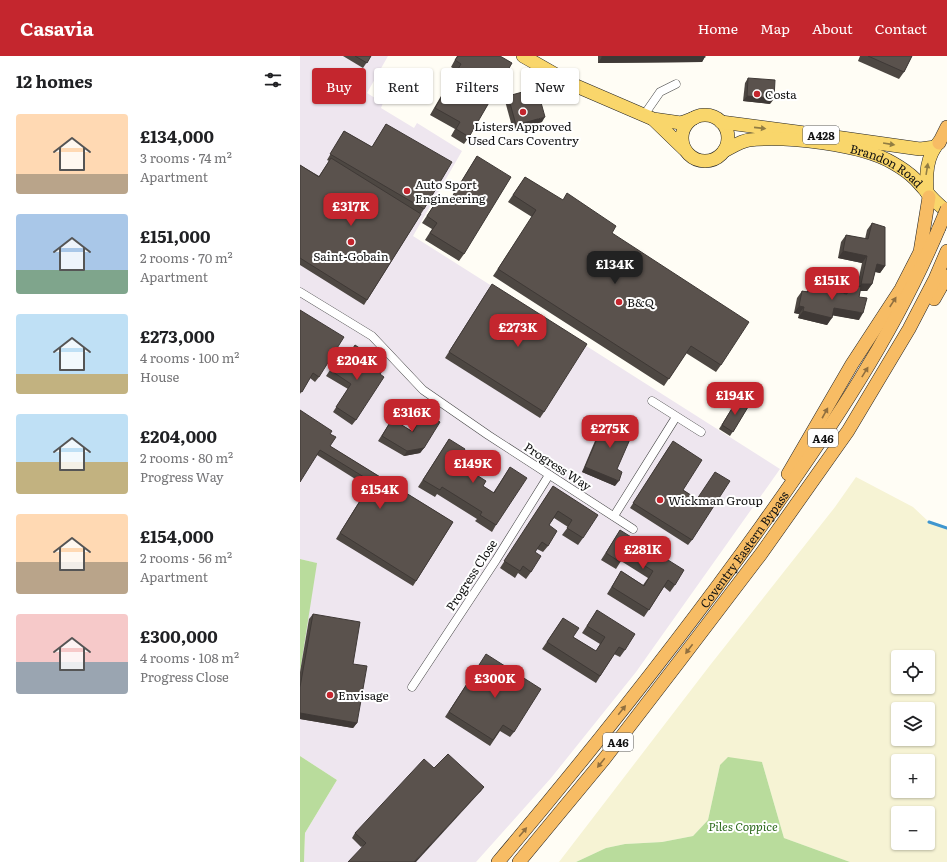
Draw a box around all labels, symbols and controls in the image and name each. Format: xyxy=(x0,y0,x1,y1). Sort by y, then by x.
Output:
text: Casavia xyxy=(20,14,94,42)
text: Home xyxy=(698,18,738,38)
text: Map xyxy=(760,18,790,38)
text: About xyxy=(812,18,853,38)
text: Contact xyxy=(875,18,927,38)
text: 12 homes xyxy=(16,68,92,93)
chip: Buy xyxy=(312,68,366,104)
chip: Rent xyxy=(374,68,433,104)
chip: Filters xyxy=(441,68,513,104)
chip: New xyxy=(521,68,579,104)
icon: filters xyxy=(262,69,284,91)
place label: Costa xyxy=(765,85,797,103)
marker: Costa xyxy=(752,89,762,99)
marker: Listers Approved Used Cars Coventry xyxy=(518,107,528,117)
place label: Listers Approved Used Cars Coventry xyxy=(467,117,579,149)
text: £134,000 xyxy=(140,123,214,148)
one-way arrow xyxy=(754,125,766,131)
road number: A428 xyxy=(803,126,839,144)
icon: home xyxy=(48,130,96,178)
street label: Brandon Road xyxy=(848,139,928,192)
one-way arrow xyxy=(883,141,895,147)
text: 3 rooms · 74 m² xyxy=(140,148,232,167)
one-way arrow xyxy=(924,163,930,175)
text: Apartment xyxy=(140,167,208,186)
place label: Auto Sport Engineering xyxy=(415,175,486,207)
marker: Auto Sport Engineering xyxy=(402,186,412,196)
pin: £317K xyxy=(323,193,379,227)
text: £317K xyxy=(332,196,370,215)
text: £151,000 xyxy=(140,223,211,248)
icon: home xyxy=(48,230,96,278)
marker: Saint-Gobain xyxy=(346,237,356,247)
place label: Saint-Gobain xyxy=(313,247,389,265)
text: 2 rooms · 70 m² xyxy=(140,248,233,267)
pin: £134K xyxy=(587,251,643,285)
text: £134K xyxy=(596,254,634,273)
text: Apartment xyxy=(140,267,208,286)
pin: £151K xyxy=(804,267,860,301)
text: £151K xyxy=(814,270,850,289)
place label: B&Q xyxy=(627,293,656,311)
one-way arrow xyxy=(889,296,896,308)
marker: B&Q xyxy=(614,297,624,307)
pin: £273K xyxy=(490,314,546,348)
text: £273K xyxy=(498,317,538,336)
text: £273,000 xyxy=(140,323,215,348)
icon: home xyxy=(48,330,96,378)
pin: £204K xyxy=(329,347,385,381)
text: 4 rooms · 100 m² xyxy=(140,348,239,367)
text: £204K xyxy=(337,350,377,369)
one-way arrow xyxy=(861,366,868,378)
text: House xyxy=(140,367,179,386)
pin: £194K xyxy=(707,382,763,416)
text: £194K xyxy=(716,385,754,404)
pin: £316K xyxy=(384,399,440,433)
text: £316K xyxy=(393,402,431,421)
one-way arrow xyxy=(821,407,828,419)
pin: £275K xyxy=(582,415,638,449)
text: £275K xyxy=(591,418,629,437)
text: £204,000 xyxy=(140,423,217,448)
road number: A46 xyxy=(808,429,838,447)
icon: home xyxy=(48,430,96,478)
street label: Progress Way xyxy=(521,437,595,495)
text: 2 rooms · 80 m² xyxy=(140,448,233,467)
pin: £149K xyxy=(445,450,501,484)
text: £149K xyxy=(454,453,492,472)
text: Progress Way xyxy=(140,467,223,486)
pin: £154K xyxy=(352,476,408,510)
text: £154K xyxy=(361,479,399,498)
street label: Coventry Eastern Bypass xyxy=(695,487,793,612)
place label: Wickman Group xyxy=(668,491,763,509)
marker: Wickman Group xyxy=(655,495,665,505)
text: £154,000 xyxy=(140,523,214,548)
icon: home xyxy=(48,530,96,578)
street label: Progress Close xyxy=(441,536,501,614)
pin: £281K xyxy=(615,536,671,570)
text: £281K xyxy=(624,539,662,558)
text: 2 rooms · 56 m² xyxy=(140,548,232,567)
text: Apartment xyxy=(140,567,208,586)
text: £300,000 xyxy=(140,623,218,648)
icon: home xyxy=(48,630,96,678)
one-way arrow xyxy=(685,643,694,654)
text: 4 rooms · 108 m² xyxy=(140,648,239,667)
map controls xyxy=(891,650,935,850)
button: locate xyxy=(891,650,935,694)
pin: £300K xyxy=(467,665,523,699)
text: Progress Close xyxy=(140,667,229,686)
text: £300K xyxy=(474,668,516,687)
place label: Envisage xyxy=(338,686,389,704)
marker: Envisage xyxy=(325,690,335,700)
button: layers xyxy=(891,702,935,746)
one-way arrow xyxy=(618,704,627,715)
road number: A46 xyxy=(603,733,633,751)
button: + xyxy=(891,754,935,798)
one-way arrow xyxy=(597,757,606,768)
button: − xyxy=(891,806,935,850)
park label: Piles Coppice xyxy=(708,817,778,835)
one-way arrow xyxy=(518,827,527,838)

